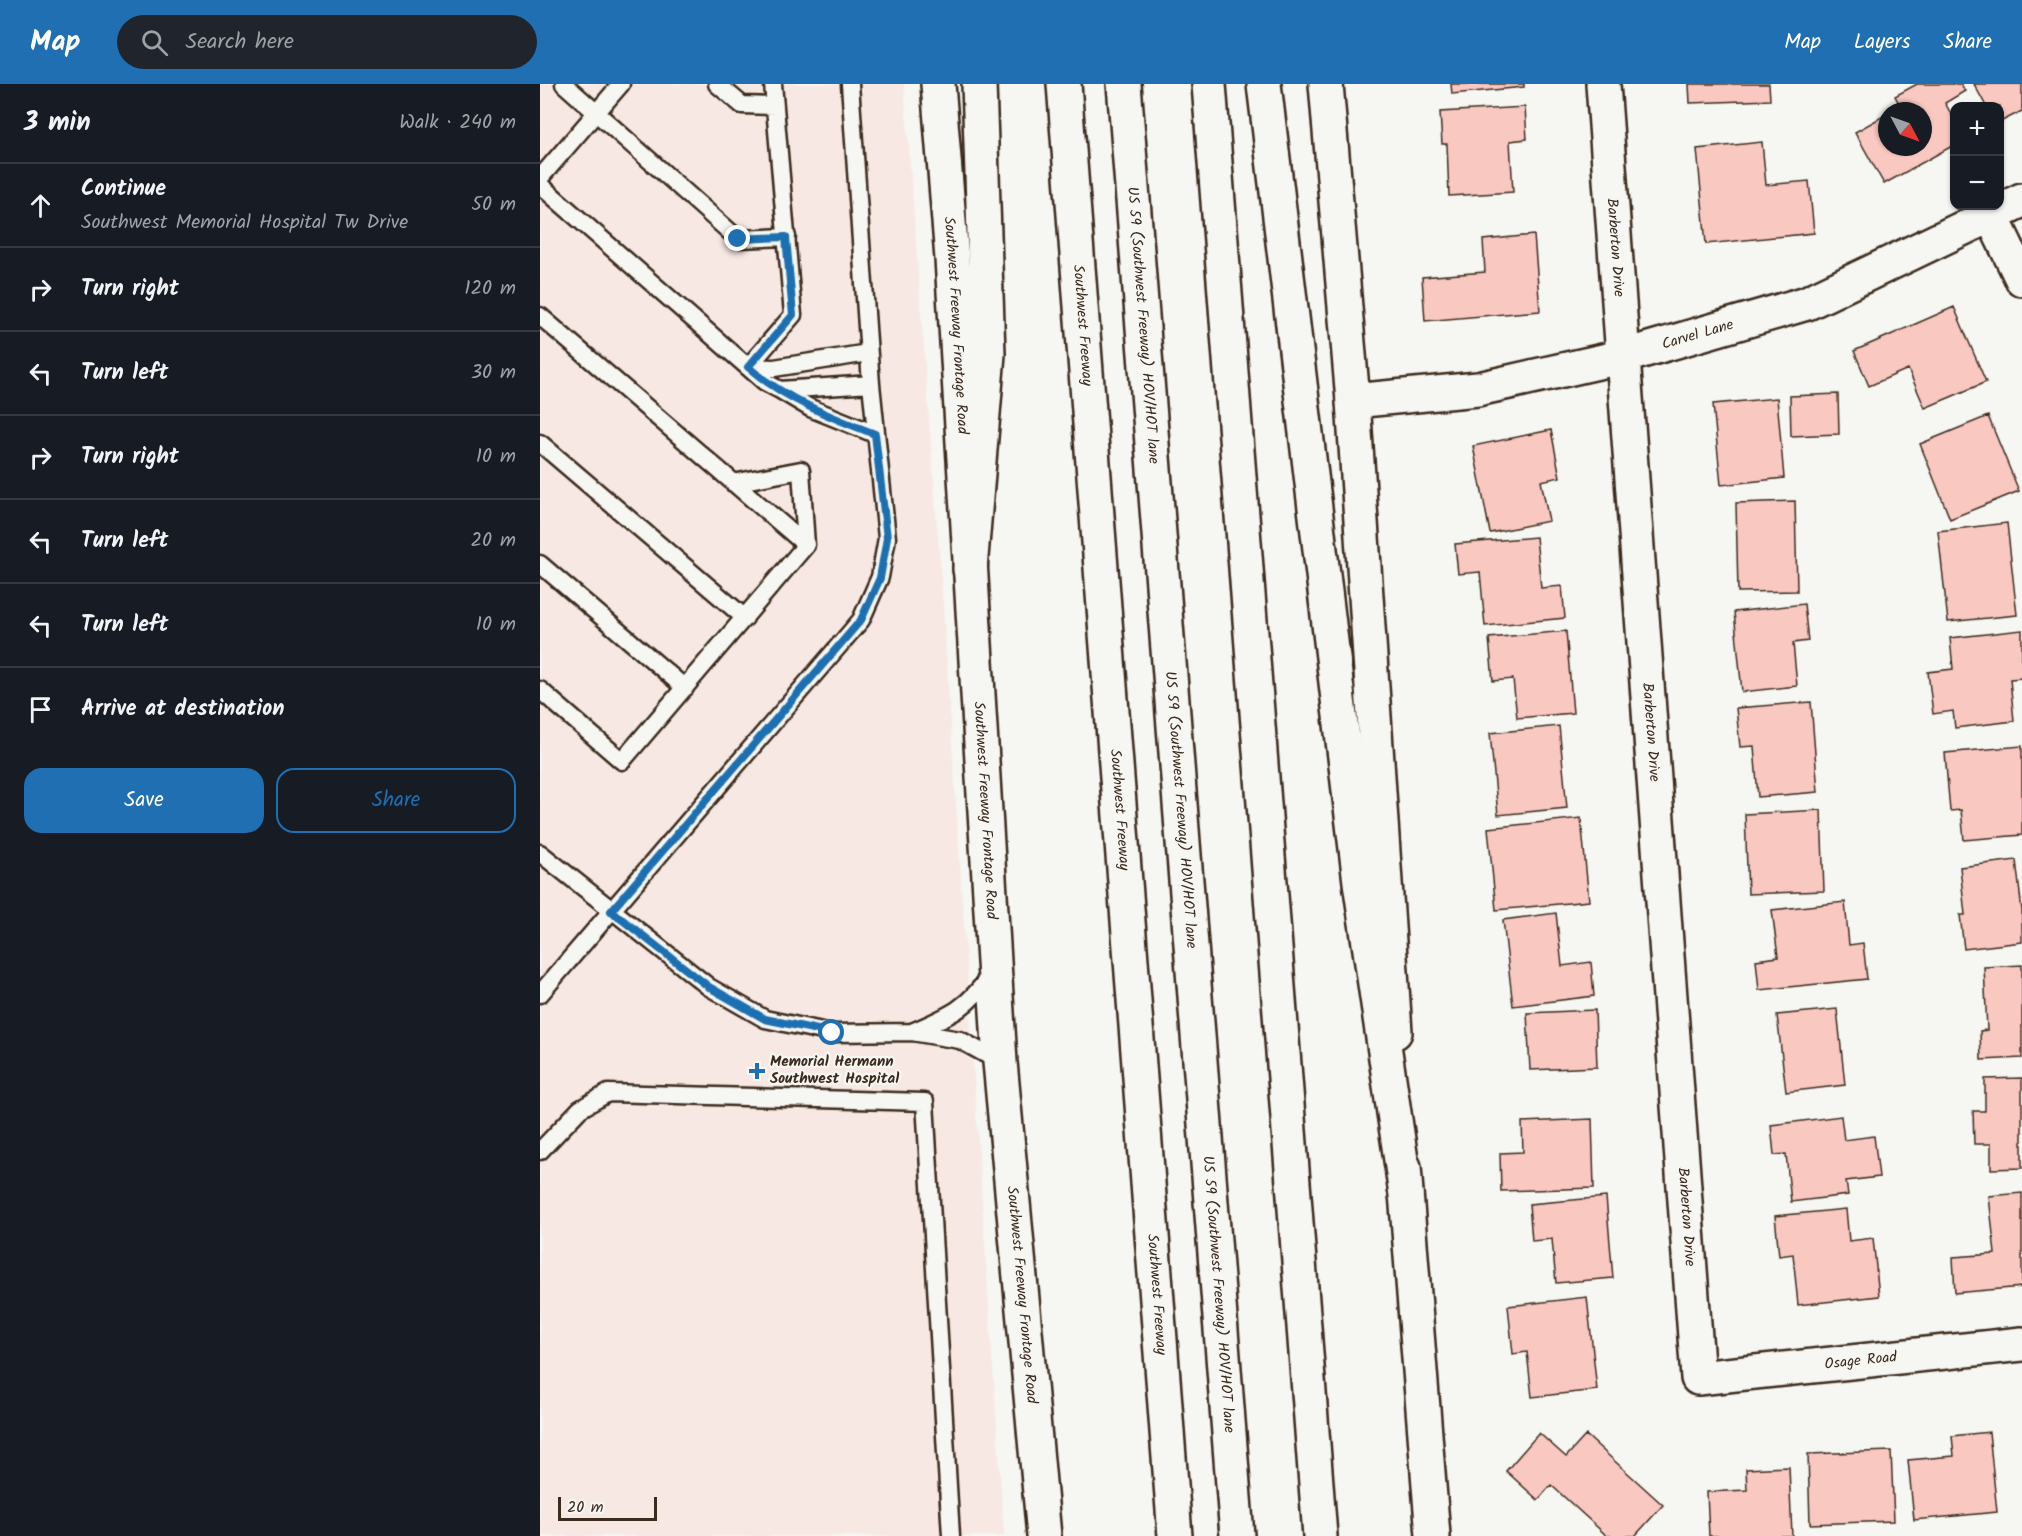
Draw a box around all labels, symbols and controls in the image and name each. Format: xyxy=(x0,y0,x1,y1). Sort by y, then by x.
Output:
search box xyxy=(117,15,537,69)
text: Map xyxy=(30,20,81,65)
text: Search here xyxy=(186,25,294,60)
icon: search xyxy=(138,26,171,59)
text: Map xyxy=(1784,26,1821,59)
text: Layers xyxy=(1854,26,1910,59)
text: Share xyxy=(1943,26,1992,59)
text: 3 min xyxy=(24,102,91,144)
north arrow xyxy=(1878,102,1932,156)
map controls xyxy=(1950,102,2004,210)
button: + xyxy=(1950,102,2004,156)
text: Walk · 240 m xyxy=(399,107,516,139)
button: − xyxy=(1950,156,2004,210)
text: Continue xyxy=(81,172,166,207)
street label: US 59 (Southwest Freeway) HOV/HOT lane xyxy=(1120,186,1166,465)
icon: ahead xyxy=(24,189,57,222)
text: 50 m xyxy=(471,189,516,221)
street label: Barberton Drive xyxy=(1599,197,1631,298)
text: Southwest Memorial Hospital Tw Drive xyxy=(81,207,408,239)
street label: Southwest Freeway Frontage Road xyxy=(937,216,974,435)
route end xyxy=(724,225,750,251)
street label: Southwest Freeway xyxy=(1066,264,1099,388)
text: Turn right xyxy=(81,272,179,307)
icon: right xyxy=(24,273,57,306)
text: 120 m xyxy=(464,273,516,305)
street label: Carvel Lane xyxy=(1659,313,1737,357)
text: Turn left xyxy=(81,356,168,391)
icon: left xyxy=(24,357,57,390)
text: 30 m xyxy=(471,357,516,389)
text: Turn right xyxy=(81,440,179,475)
icon: right xyxy=(24,441,57,474)
text: 10 m xyxy=(476,441,516,473)
text: Turn left xyxy=(81,524,168,559)
icon: left xyxy=(24,525,57,558)
text: 20 m xyxy=(470,525,516,557)
text: Turn left xyxy=(81,608,168,643)
icon: left xyxy=(24,609,57,642)
text: 10 m xyxy=(476,609,516,641)
street label: US 59 (Southwest Freeway) HOV/HOT lane xyxy=(1158,670,1203,950)
street label: Barberton Drive xyxy=(1635,682,1666,783)
text: Arrive at destination xyxy=(81,692,284,727)
icon: arrive xyxy=(24,693,57,726)
street label: Southwest Freeway Frontage Road xyxy=(966,701,1003,920)
street label: Southwest Freeway xyxy=(1103,748,1136,872)
button: Save xyxy=(24,768,264,833)
button: Share xyxy=(276,768,516,833)
route start xyxy=(818,1019,844,1045)
place label: Memorial Hermann Southwest Hospital xyxy=(770,1050,899,1091)
marker: Memorial Hermann Southwest Hospital xyxy=(748,1062,766,1080)
street label: US 59 (Southwest Freeway) HOV/HOT lane xyxy=(1195,1155,1241,1434)
street label: Barberton Drive xyxy=(1671,1167,1702,1268)
street label: Southwest Freeway Frontage Road xyxy=(1000,1185,1044,1405)
street label: Southwest Freeway xyxy=(1140,1233,1173,1357)
street label: Osage Road xyxy=(1823,1345,1899,1377)
scale bar xyxy=(558,1494,657,1522)
text: 20 m xyxy=(567,1495,603,1520)

